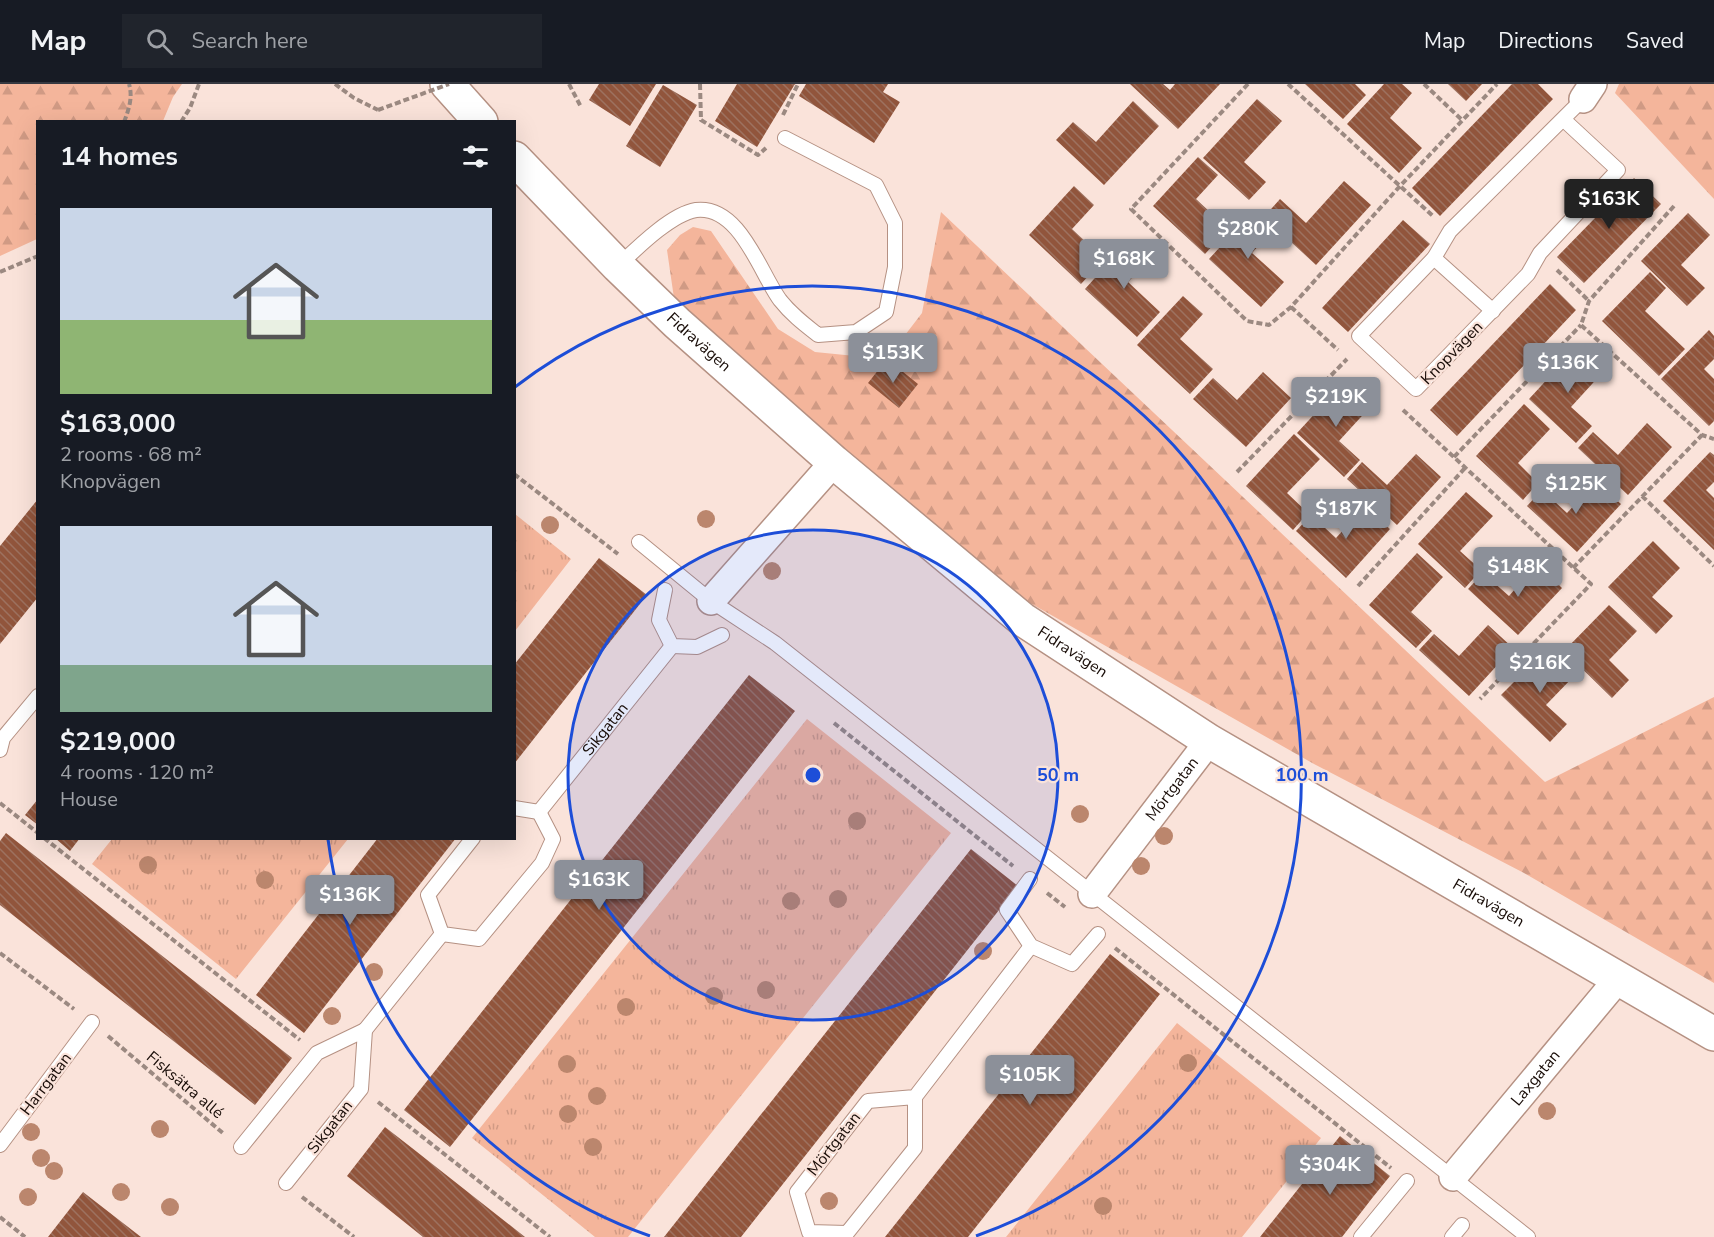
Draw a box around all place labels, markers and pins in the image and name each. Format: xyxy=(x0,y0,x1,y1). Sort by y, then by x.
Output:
pin: $163K xyxy=(1567,179,1651,230)
pin: $280K xyxy=(1206,209,1290,260)
pin: $168K xyxy=(1082,239,1166,290)
pin: $153K xyxy=(851,333,935,384)
pin: $136K xyxy=(1526,343,1610,394)
pin: $219K xyxy=(1294,377,1378,428)
pin: $125K xyxy=(1534,464,1618,515)
pin: $187K xyxy=(1304,489,1388,540)
pin: $148K xyxy=(1476,547,1560,598)
pin: $216K xyxy=(1498,643,1582,694)
centre of rings xyxy=(803,765,823,785)
pin: $163K xyxy=(557,860,641,911)
pin: $136K xyxy=(308,875,392,926)
pin: $105K xyxy=(988,1055,1072,1106)
pin: $304K xyxy=(1288,1145,1372,1196)

